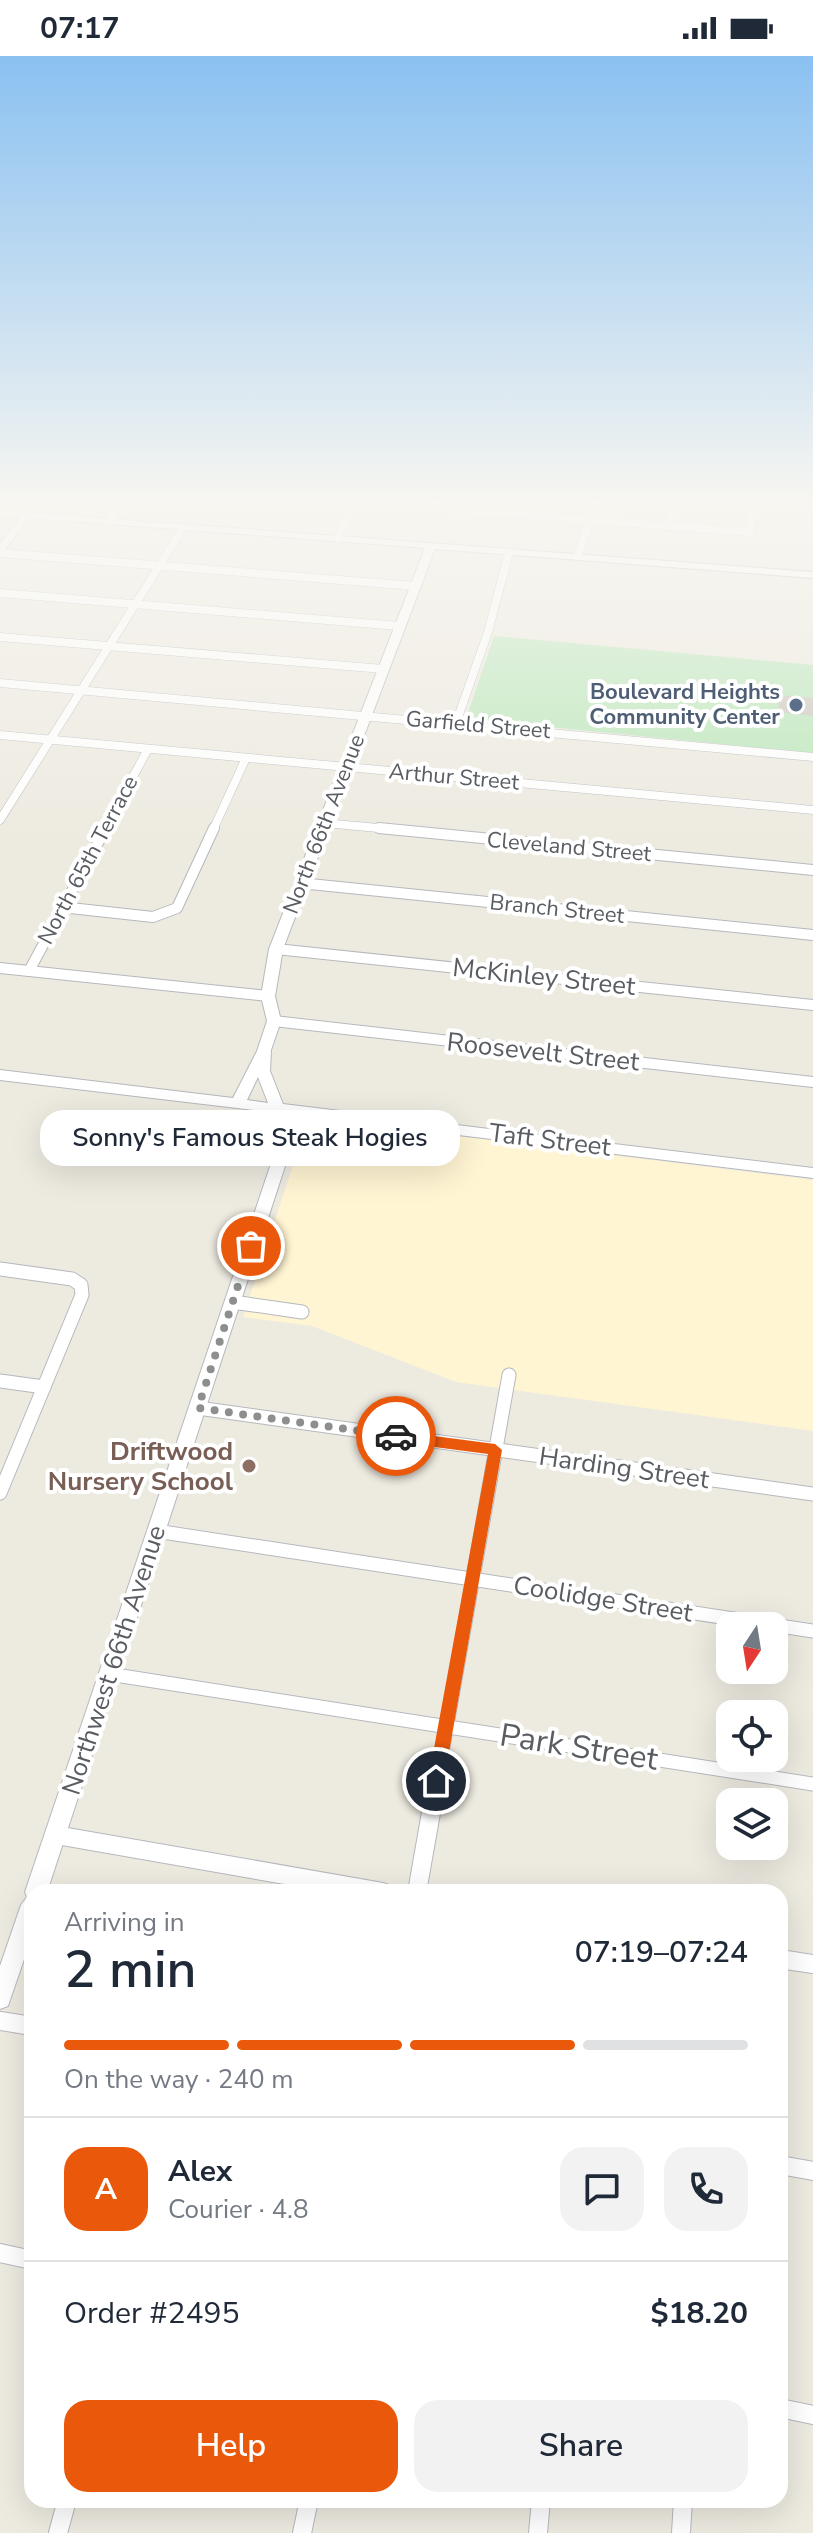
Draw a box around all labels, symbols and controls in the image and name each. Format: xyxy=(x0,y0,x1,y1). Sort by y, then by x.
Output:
text: 07:17 xyxy=(40,8,119,49)
place label: Boulevard Heights Community Center xyxy=(589,677,780,732)
marker: Boulevard Heights Community Center xyxy=(787,696,805,714)
street label: Garfield Street xyxy=(404,704,552,746)
street label: North 66th Avenue xyxy=(276,730,372,918)
street label: Arthur Street xyxy=(388,756,521,798)
street label: North 65th Terrace xyxy=(31,770,145,950)
street label: Cleveland Street xyxy=(486,825,653,869)
street label: Branch Street xyxy=(488,887,626,931)
street label: McKinley Street xyxy=(451,950,638,1004)
street label: Roosevelt Street xyxy=(445,1024,642,1080)
callout: Sonny's Famous Steak Hogies xyxy=(41,1110,461,1166)
street label: Taft Street xyxy=(487,1115,614,1165)
text: Sonny's Famous Steak Hogies xyxy=(72,1120,428,1155)
pin xyxy=(217,1212,285,1280)
icon: bag xyxy=(229,1224,273,1268)
courier xyxy=(356,1396,436,1476)
icon: car xyxy=(374,1414,418,1458)
place label: Driftwood Nursery School xyxy=(48,1434,234,1499)
street label: Harding Street xyxy=(537,1439,712,1497)
marker: Driftwood Nursery School xyxy=(240,1457,258,1475)
street label: Northwest 66th Avenue xyxy=(54,1521,174,1799)
street label: Coolidge Street xyxy=(511,1568,696,1631)
north arrow xyxy=(716,1612,788,1684)
map controls xyxy=(716,1612,788,1860)
button: locate xyxy=(716,1700,788,1772)
street label: Park Street xyxy=(497,1713,662,1781)
pin xyxy=(402,1747,470,1815)
icon: home xyxy=(414,1759,458,1803)
button: layers xyxy=(716,1788,788,1860)
text: Arriving in xyxy=(64,1905,185,1940)
text: 07:19–07:24 xyxy=(575,1932,748,1973)
text: 2 min xyxy=(64,1934,197,2005)
text: On the way · 240 m xyxy=(64,2062,293,2097)
button: chat xyxy=(560,2147,644,2231)
button: phone xyxy=(664,2147,748,2231)
text: Alex xyxy=(168,2151,232,2192)
text: A xyxy=(95,2169,117,2210)
text: Courier · 4.8 xyxy=(168,2192,309,2227)
text: Order #2495 xyxy=(64,2293,239,2334)
text: $18.20 xyxy=(651,2293,748,2334)
button: Help xyxy=(64,2400,398,2492)
button: Share xyxy=(414,2400,748,2492)

